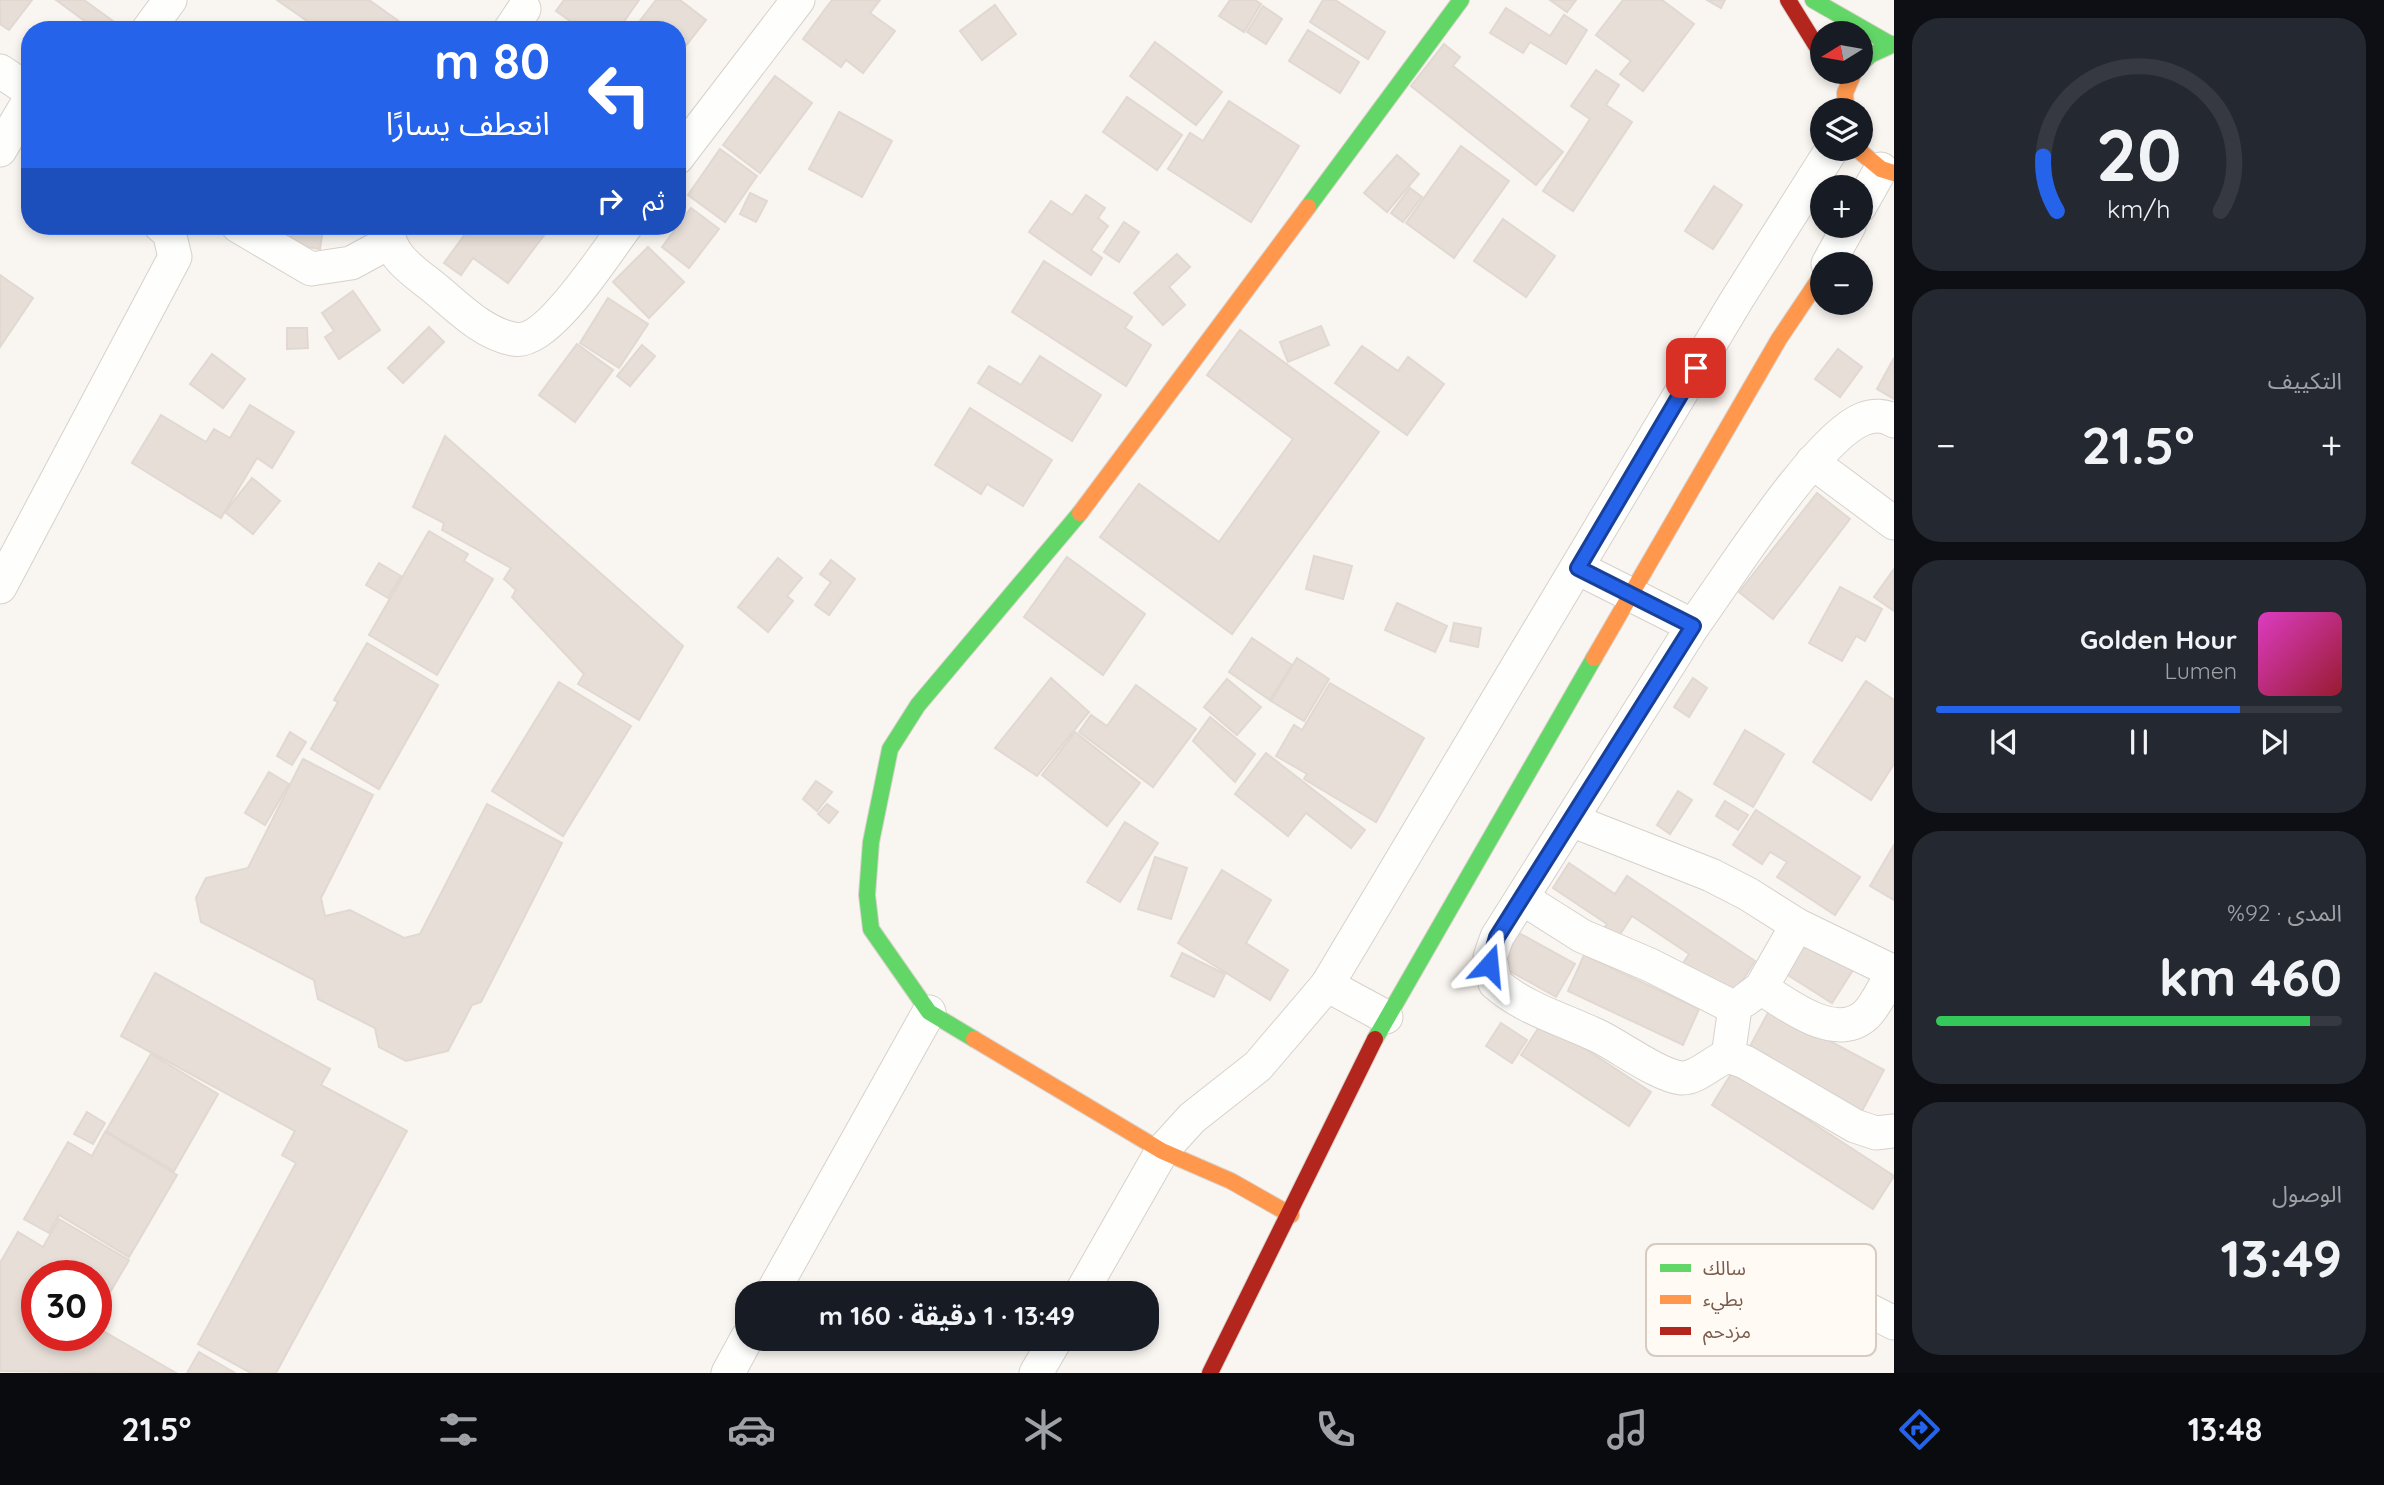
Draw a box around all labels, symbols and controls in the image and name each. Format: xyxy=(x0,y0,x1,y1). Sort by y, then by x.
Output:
north arrow xyxy=(1810,21,1872,84)
map controls xyxy=(1810,21,1873,315)
text: 80 m xyxy=(434,30,550,91)
icon: left xyxy=(574,49,665,140)
button: layers xyxy=(1810,98,1873,161)
text: انعطف يسارًا xyxy=(386,103,550,143)
text: 20 xyxy=(2096,108,2182,199)
button: + xyxy=(1810,175,1873,238)
icon: right xyxy=(591,182,629,220)
text: ثم xyxy=(643,184,665,217)
text: km/h xyxy=(2107,192,2171,223)
button: − xyxy=(1810,252,1873,315)
pin xyxy=(1666,338,1726,398)
icon: arrive xyxy=(1677,349,1715,387)
text: التكييف xyxy=(2268,366,2342,395)
text: 21.5° xyxy=(2082,412,2195,477)
text: − xyxy=(1936,421,1956,469)
text: + xyxy=(2321,421,2342,469)
text: Golden Hour xyxy=(2080,623,2237,656)
text: Lumen xyxy=(2164,656,2237,685)
icon: previous xyxy=(1985,723,2023,761)
icon: pause xyxy=(2120,723,2158,761)
icon: next xyxy=(2255,723,2293,761)
text: المدى · 92% xyxy=(2227,898,2342,927)
position arrow xyxy=(1452,928,1526,1002)
text: 460 km xyxy=(2159,944,2342,1009)
text: الوصول xyxy=(2272,1179,2342,1208)
text: 13:49 xyxy=(2221,1225,2342,1290)
legend xyxy=(1646,1244,1876,1356)
text: سالك xyxy=(1703,1256,1746,1280)
speed limit sign: 30 xyxy=(21,1260,112,1351)
text: بطيء xyxy=(1703,1287,1743,1314)
text: 13:49 · 1 دقيقة · 160 m xyxy=(819,1299,1075,1332)
text: مزدحم xyxy=(1703,1319,1751,1346)
icon: filters xyxy=(434,1405,483,1454)
icon: car xyxy=(727,1405,776,1454)
icon: climate xyxy=(1019,1405,1068,1454)
icon: phone xyxy=(1311,1405,1360,1454)
icon: music xyxy=(1603,1405,1652,1454)
icon: directions xyxy=(1895,1405,1944,1454)
text: 21.5° xyxy=(122,1409,191,1449)
text: 13:48 xyxy=(2188,1409,2262,1449)

